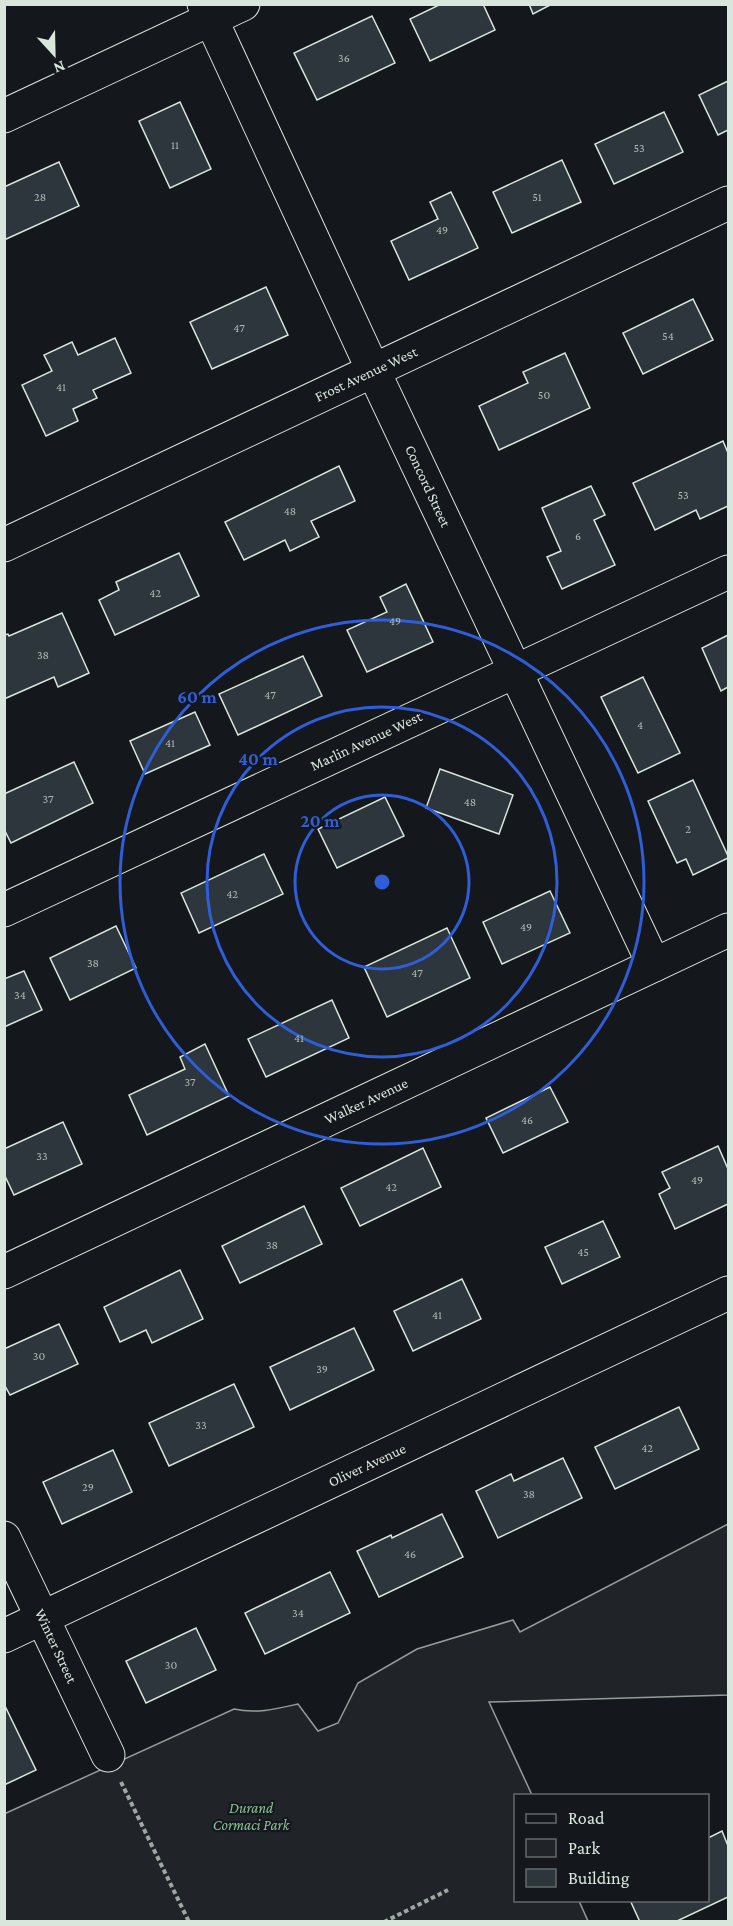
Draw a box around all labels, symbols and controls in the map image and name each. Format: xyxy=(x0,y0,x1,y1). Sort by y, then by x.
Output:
north arrow xyxy=(24,24,84,84)
house number: 36 xyxy=(338,51,350,65)
text: N xyxy=(51,58,68,77)
house number: 11 xyxy=(171,138,179,152)
house number: 53 xyxy=(633,141,645,155)
house number: 28 xyxy=(34,190,46,204)
house number: 51 xyxy=(532,190,542,204)
house number: 49 xyxy=(436,223,448,237)
house number: 47 xyxy=(233,321,245,335)
house number: 54 xyxy=(662,329,674,343)
street label: Frost Avenue West xyxy=(312,343,421,405)
house number: 41 xyxy=(56,380,66,394)
house number: 50 xyxy=(538,388,550,402)
street label: Concord Street xyxy=(402,442,454,531)
house number: 53 xyxy=(677,488,689,502)
house number: 48 xyxy=(284,504,296,518)
house number: 6 xyxy=(575,529,581,543)
house number: 42 xyxy=(149,586,161,600)
house number: 49 xyxy=(389,614,401,628)
house number: 38 xyxy=(37,648,49,662)
text: 60 m xyxy=(177,687,217,707)
house number: 47 xyxy=(264,688,276,702)
street label: Marlin Avenue West xyxy=(308,708,425,774)
house number: 4 xyxy=(637,718,643,732)
house number: 41 xyxy=(165,736,175,750)
text: 40 m xyxy=(238,749,278,769)
house number: 37 xyxy=(42,792,54,806)
house number: 48 xyxy=(464,795,476,809)
text: 20 m xyxy=(301,811,340,831)
house number: 2 xyxy=(685,822,691,836)
centre of rings xyxy=(372,872,392,892)
house number: 42 xyxy=(226,887,238,901)
house number: 49 xyxy=(520,920,532,934)
house number: 38 xyxy=(87,956,99,970)
house number: 47 xyxy=(411,966,423,980)
house number: 34 xyxy=(14,988,26,1002)
house number: 41 xyxy=(294,1031,304,1045)
house number: 37 xyxy=(184,1075,196,1089)
street label: Walker Avenue xyxy=(322,1075,411,1127)
house number: 46 xyxy=(521,1113,533,1127)
house number: 33 xyxy=(36,1149,48,1163)
house number: 49 xyxy=(691,1173,703,1187)
house number: 42 xyxy=(385,1180,397,1194)
house number: 38 xyxy=(266,1238,278,1252)
house number: 45 xyxy=(577,1245,589,1259)
house number: 41 xyxy=(432,1308,442,1322)
house number: 30 xyxy=(33,1349,45,1363)
house number: 39 xyxy=(316,1362,328,1376)
house number: 33 xyxy=(195,1418,207,1432)
street label: Oliver Avenue xyxy=(326,1440,409,1490)
house number: 42 xyxy=(641,1441,653,1455)
house number: 29 xyxy=(82,1480,94,1494)
house number: 38 xyxy=(523,1487,535,1501)
house number: 46 xyxy=(404,1547,416,1561)
street label: Winter Street xyxy=(32,1606,81,1687)
house number: 34 xyxy=(292,1606,304,1620)
house number: 30 xyxy=(165,1658,177,1672)
legend xyxy=(514,1794,709,1902)
park label: Durand Cormaci Park xyxy=(213,1800,291,1833)
text: Road xyxy=(568,1808,605,1828)
text: Park xyxy=(568,1838,600,1858)
text: Building xyxy=(568,1868,630,1888)

